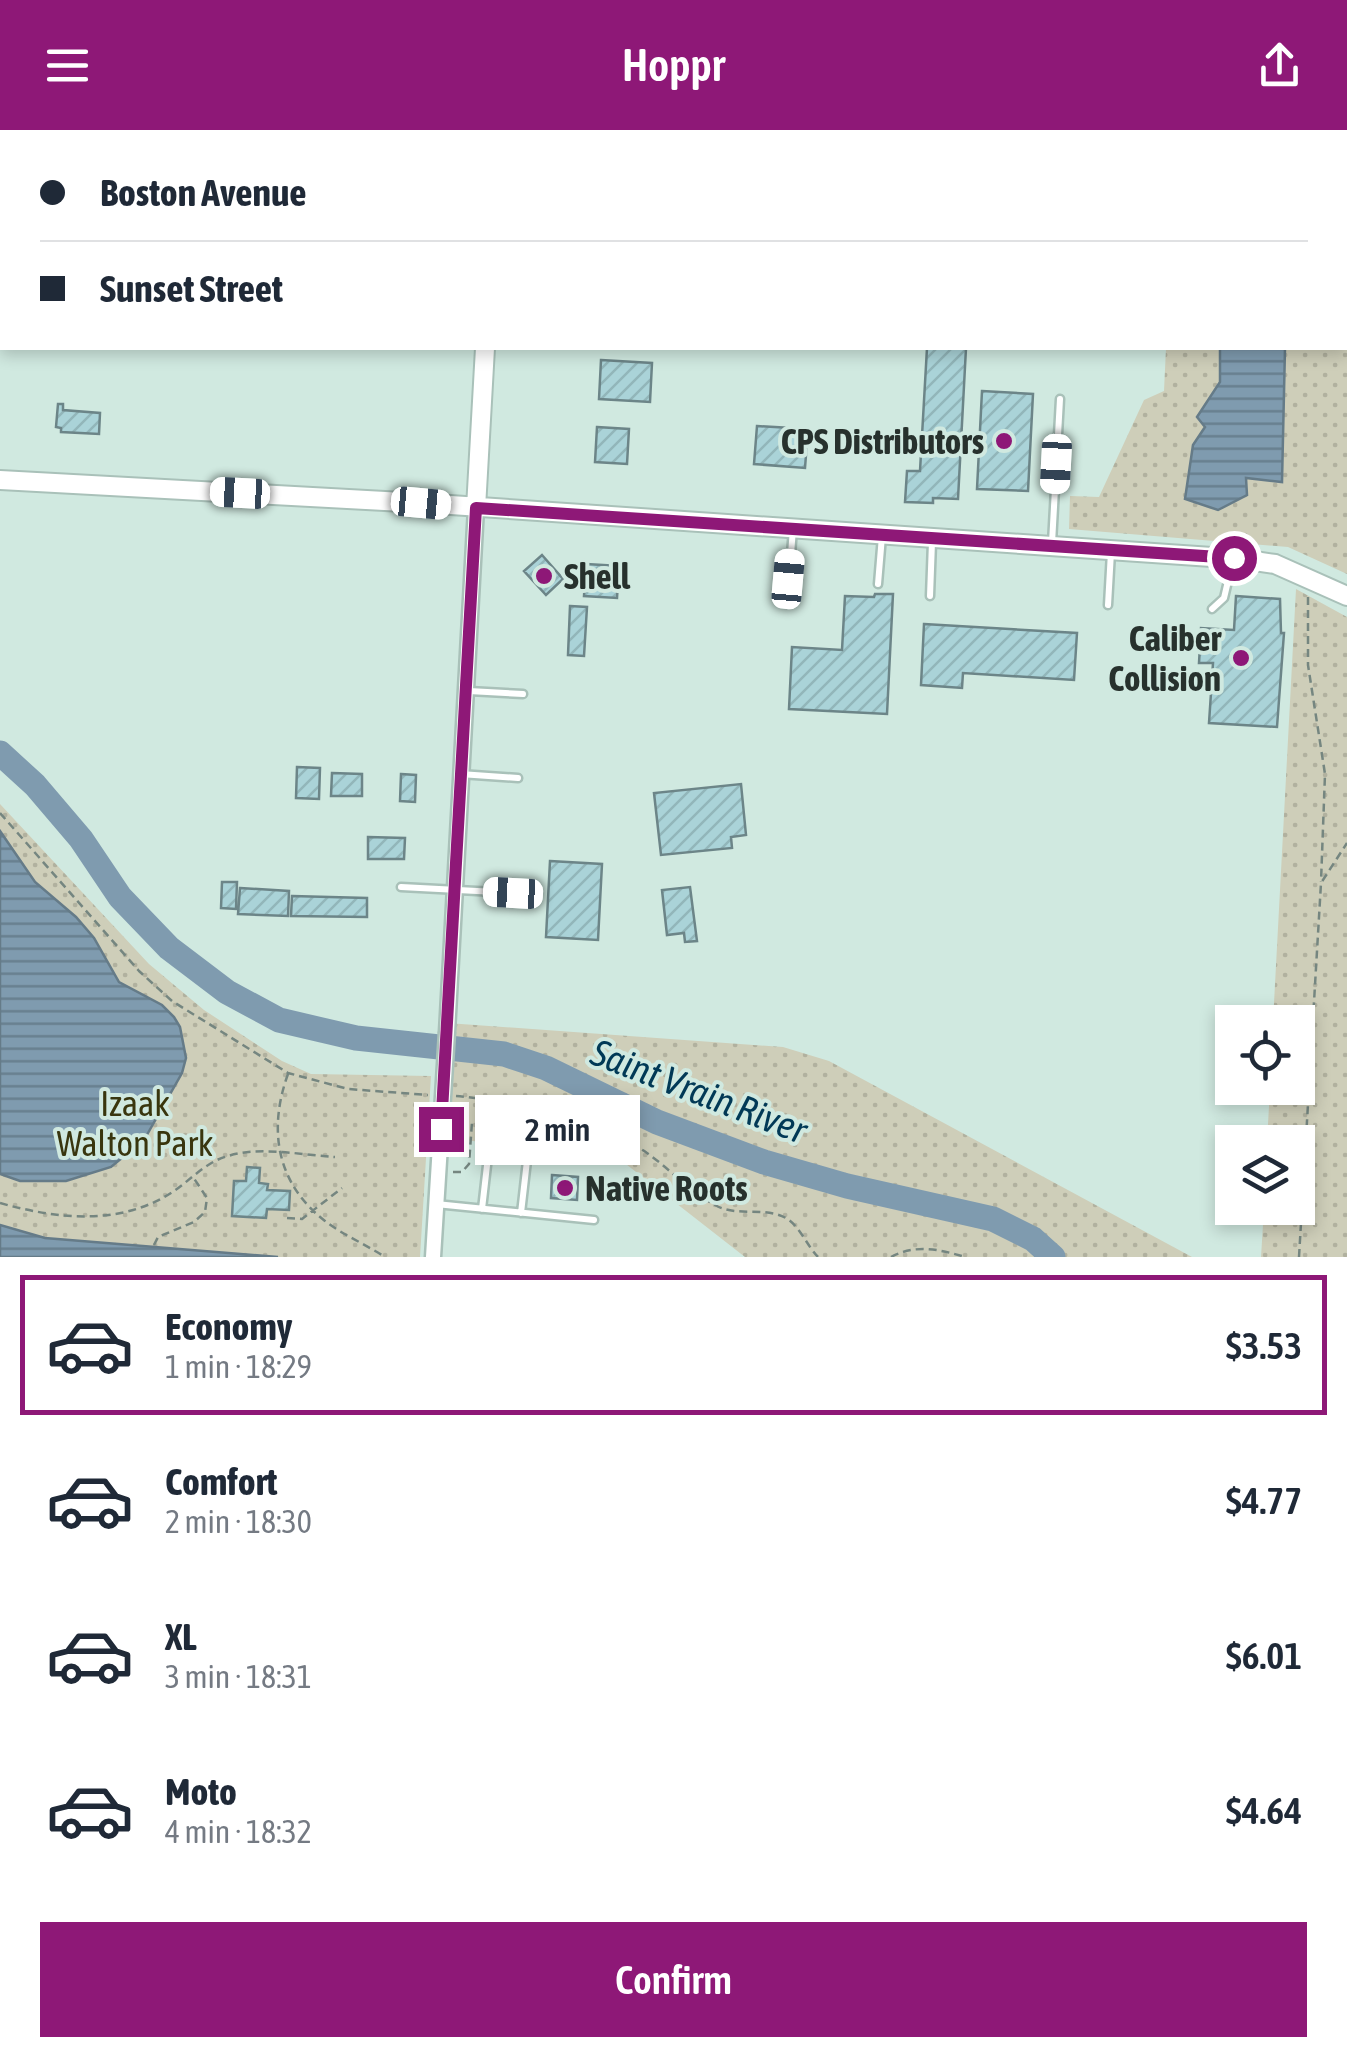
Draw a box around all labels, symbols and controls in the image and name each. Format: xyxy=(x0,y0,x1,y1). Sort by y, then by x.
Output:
icon: menu xyxy=(40,38,95,93)
icon: share xyxy=(1252,38,1307,93)
text: Hoppr xyxy=(622,39,725,91)
text: Boston Avenue xyxy=(100,171,307,214)
text: Sunset Street xyxy=(100,267,283,310)
place label: CPS Distributors xyxy=(781,421,984,461)
marker: CPS Distributors xyxy=(993,430,1015,452)
car xyxy=(1039,433,1073,495)
car xyxy=(209,476,271,510)
car xyxy=(390,485,452,521)
route start xyxy=(1212,536,1257,581)
car xyxy=(770,548,806,610)
place label: Shell xyxy=(564,556,631,596)
marker: Shell xyxy=(533,565,555,587)
place label: Caliber Collision xyxy=(1108,618,1222,698)
marker: Caliber Collision xyxy=(1230,647,1252,669)
car xyxy=(482,876,544,910)
map controls xyxy=(1215,1005,1315,1225)
button: locate xyxy=(1215,1005,1315,1105)
water label: Saint Vrain River xyxy=(584,1030,814,1152)
park label: Izaak Walton Park xyxy=(57,1083,213,1163)
callout: 2 min xyxy=(476,1094,641,1164)
route end xyxy=(419,1107,464,1152)
text: 2 min xyxy=(525,1111,590,1148)
button: layers xyxy=(1215,1125,1315,1225)
place label: Native Roots xyxy=(585,1168,748,1208)
marker: Native Roots xyxy=(554,1177,576,1199)
icon: car xyxy=(45,1300,135,1390)
text: Economy xyxy=(165,1305,292,1348)
text: $3.53 xyxy=(1226,1324,1302,1367)
text: 1 min · 18:29 xyxy=(165,1348,312,1385)
icon: car xyxy=(45,1455,135,1545)
text: Comfort xyxy=(165,1460,277,1503)
text: $4.77 xyxy=(1226,1479,1302,1522)
text: 2 min · 18:30 xyxy=(165,1503,312,1540)
icon: car xyxy=(45,1610,135,1700)
text: XL xyxy=(165,1615,197,1658)
text: $6.01 xyxy=(1226,1634,1302,1677)
text: 3 min · 18:31 xyxy=(165,1658,312,1695)
icon: car xyxy=(45,1765,135,1855)
text: Moto xyxy=(165,1770,237,1813)
text: $4.64 xyxy=(1226,1789,1302,1832)
text: 4 min · 18:32 xyxy=(165,1813,312,1850)
button: Confirm xyxy=(40,1922,1307,2037)

